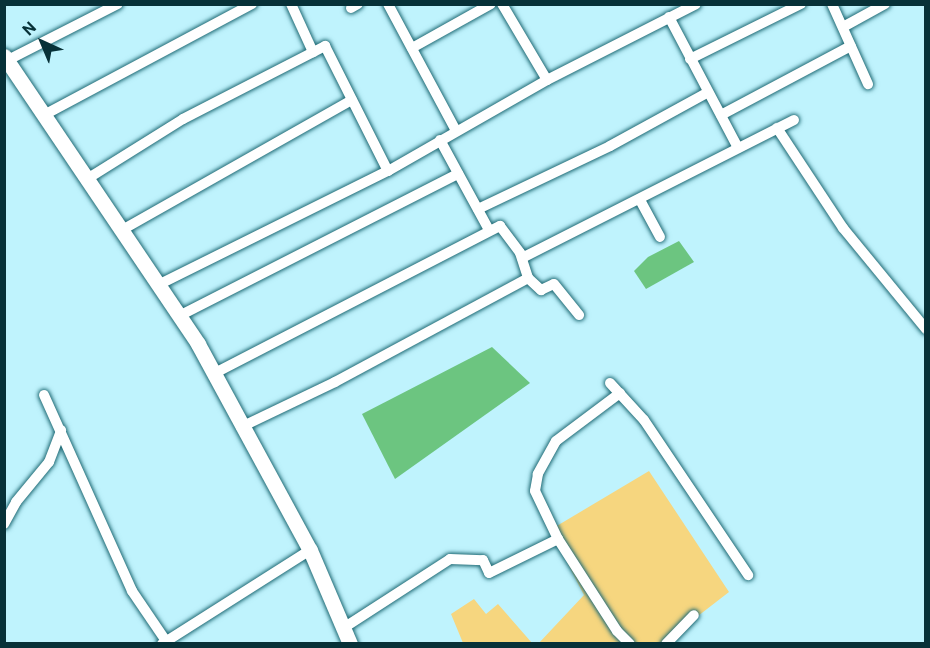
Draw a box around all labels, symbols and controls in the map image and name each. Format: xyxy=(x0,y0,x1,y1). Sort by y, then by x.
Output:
north arrow xyxy=(12,12,72,72)
text: N xyxy=(18,18,40,39)

